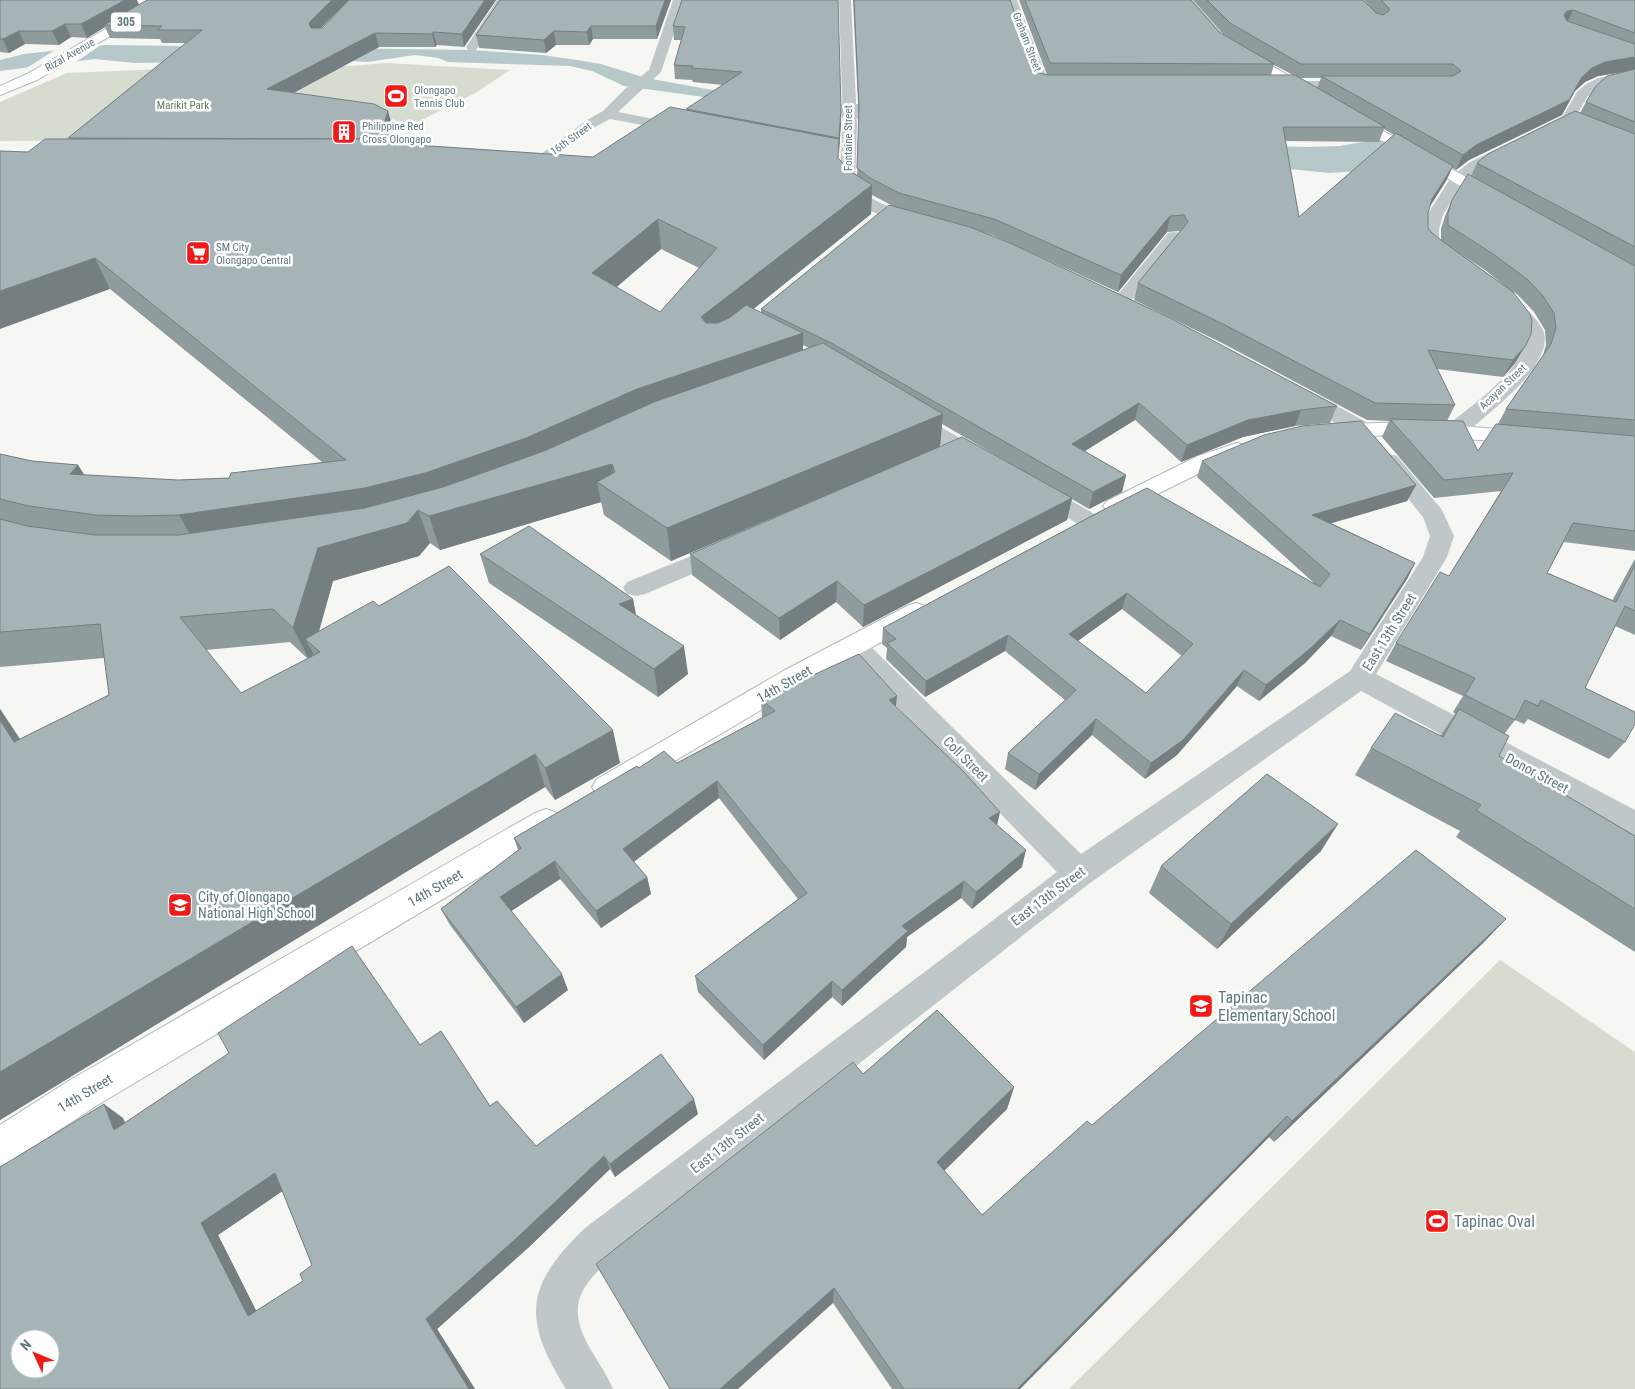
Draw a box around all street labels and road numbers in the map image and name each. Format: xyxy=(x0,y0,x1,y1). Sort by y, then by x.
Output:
street label: Graham Street xyxy=(1010,11,1044,73)
road number: 305 xyxy=(111,13,141,32)
street label: Rizal Avenue xyxy=(43,36,97,74)
street label: Fontaine Street xyxy=(842,105,855,171)
street label: 16th Street xyxy=(548,120,594,158)
street label: Acayan Street xyxy=(1477,361,1529,413)
street label: East 13th Street xyxy=(1359,590,1419,674)
street label: 14th Street xyxy=(754,662,814,706)
street label: Coll Street xyxy=(940,733,992,785)
street label: Donor Street xyxy=(1503,750,1571,796)
street label: East 13th Street xyxy=(1008,863,1088,929)
street label: 14th Street xyxy=(405,866,465,910)
street label: 14th Street xyxy=(55,1070,115,1116)
street label: East 13th Street xyxy=(687,1110,767,1176)

